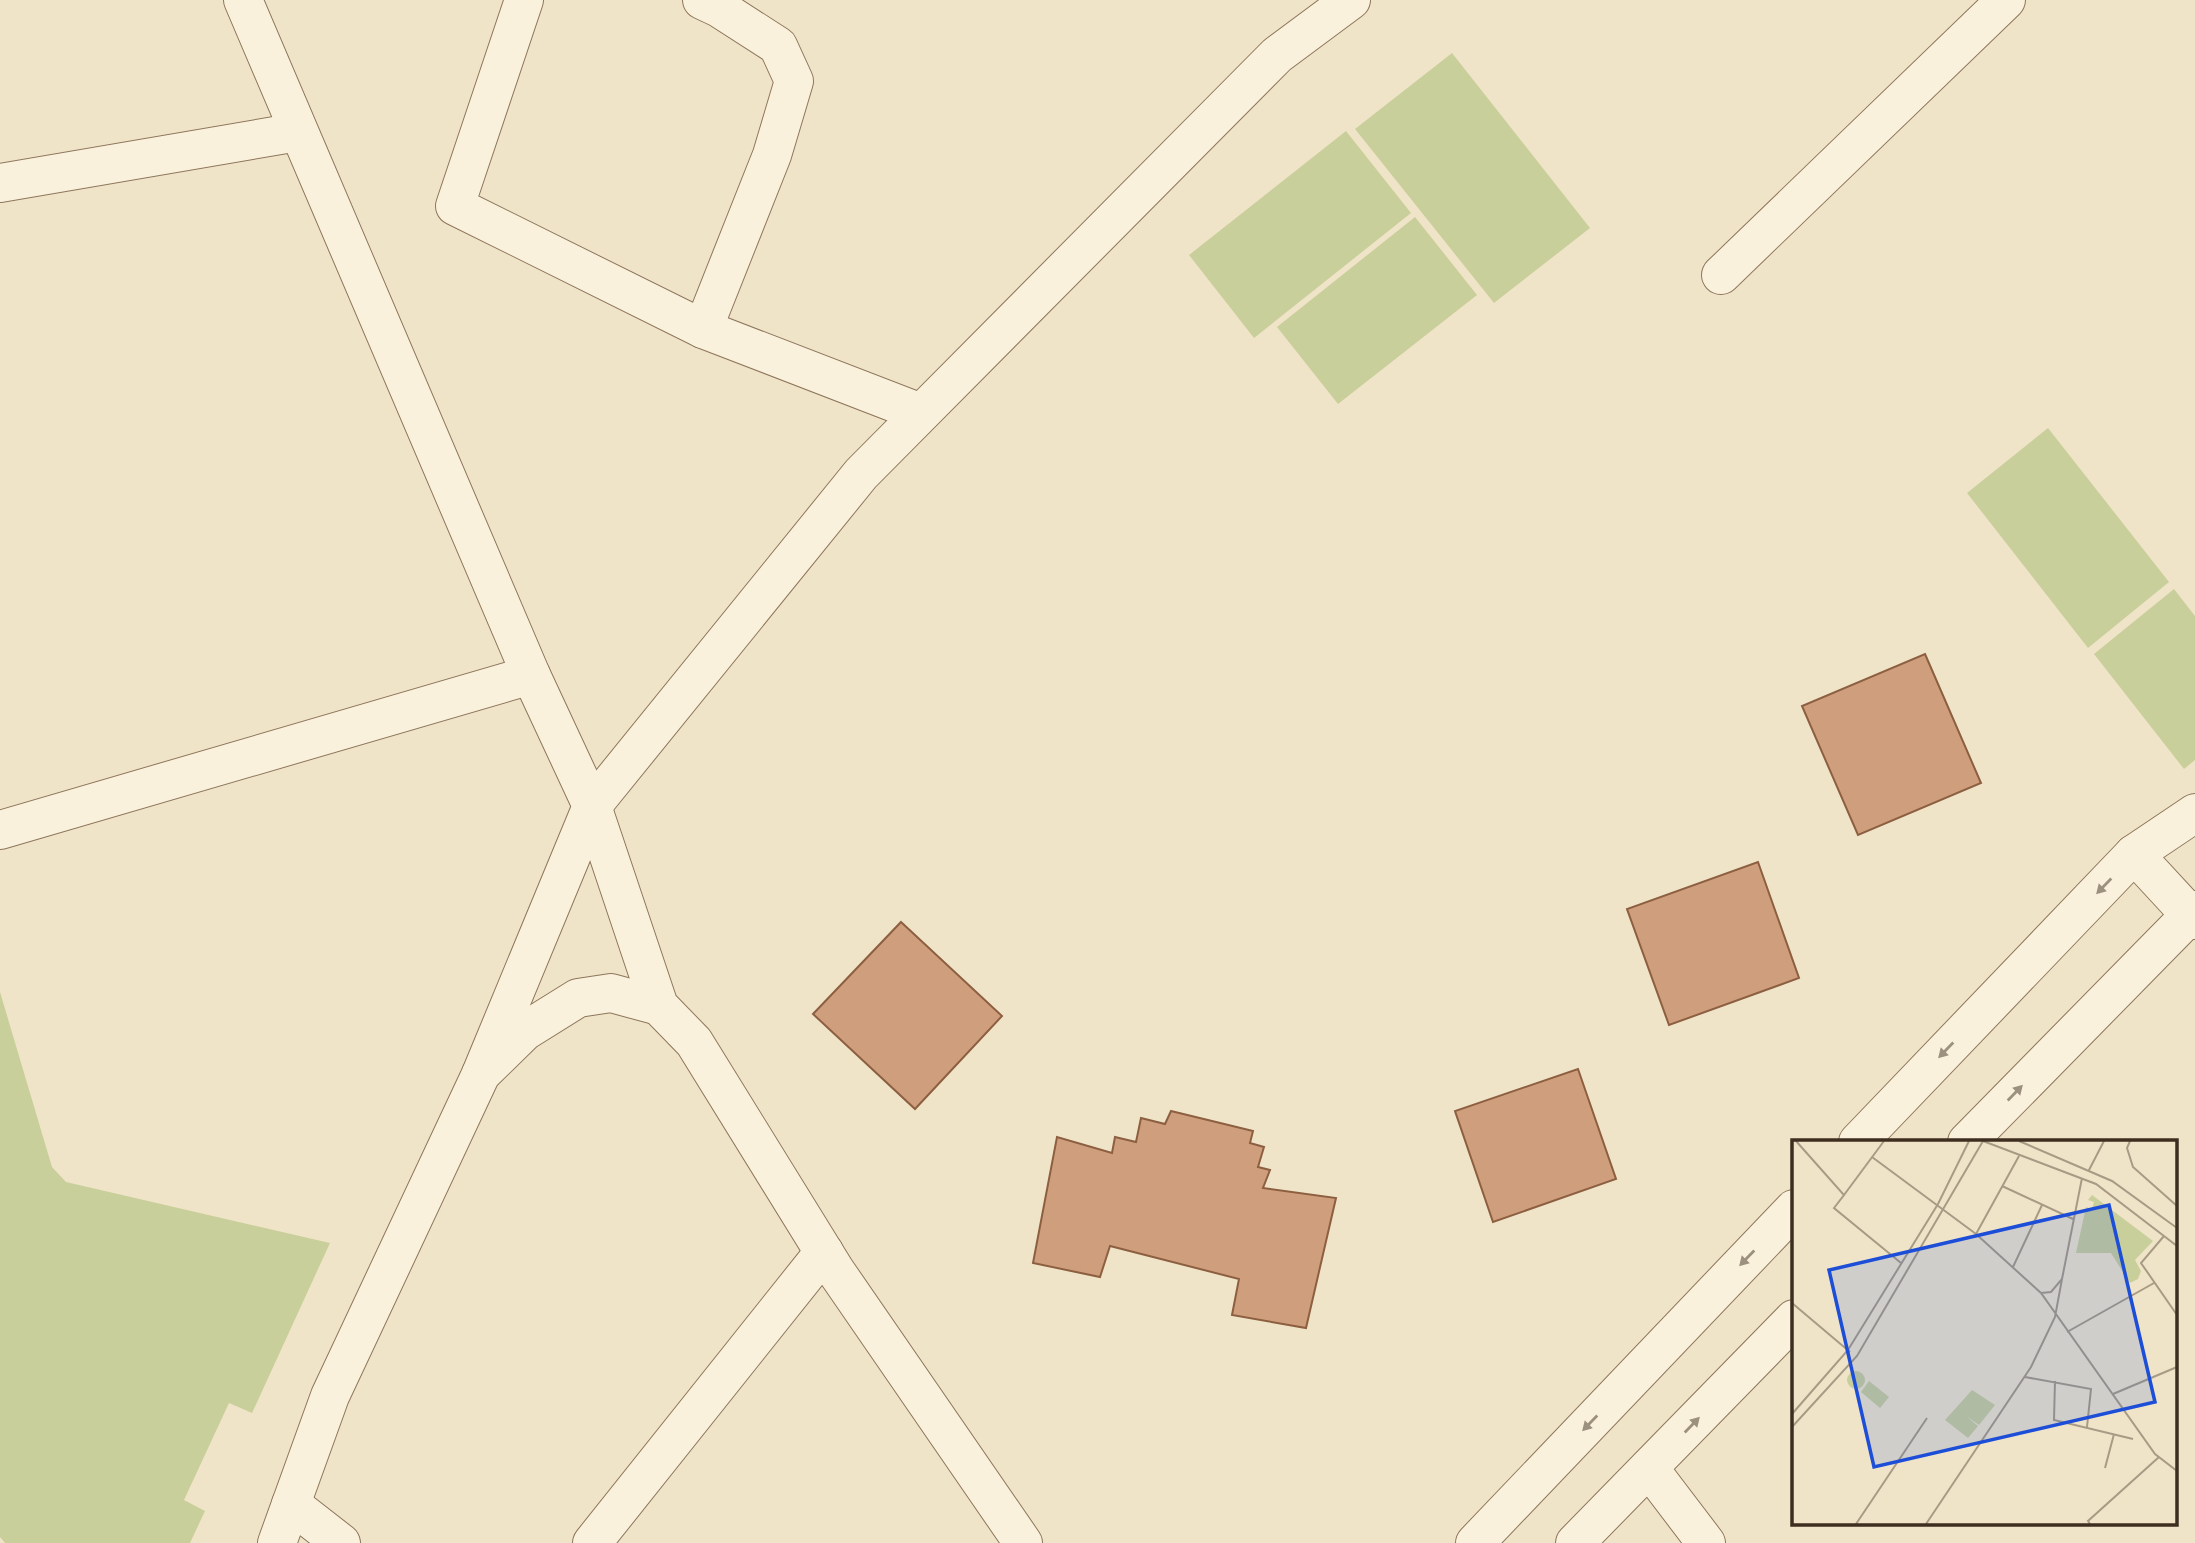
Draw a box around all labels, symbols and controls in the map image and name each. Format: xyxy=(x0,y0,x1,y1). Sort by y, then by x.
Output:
one-way arrow xyxy=(2096,877,2112,894)
one-way arrow xyxy=(1939,1041,1955,1058)
one-way arrow xyxy=(2006,1085,2023,1102)
inset map xyxy=(1792,1140,2178,1526)
one-way arrow xyxy=(1740,1249,1756,1266)
one-way arrow xyxy=(1581,1414,1598,1431)
one-way arrow xyxy=(1683,1416,1700,1433)

